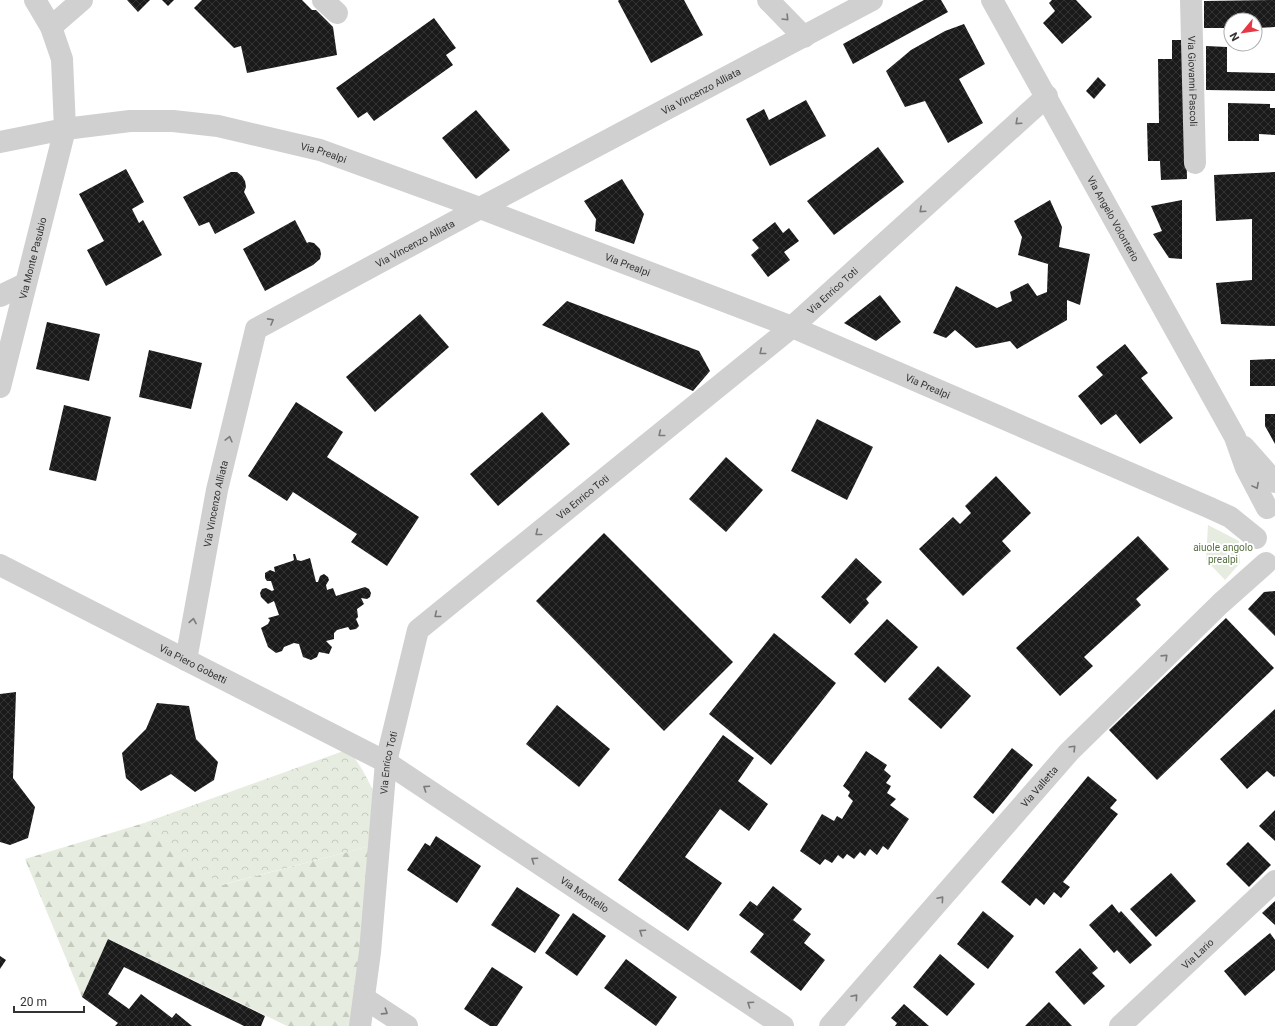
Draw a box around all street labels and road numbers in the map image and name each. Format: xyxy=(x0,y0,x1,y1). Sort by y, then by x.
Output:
street label: Via Giovanni Pascoli xyxy=(1186,36,1199,126)
street label: Via Vincenzo Alliata xyxy=(659,66,743,117)
street label: Via Prealpi xyxy=(299,141,348,165)
street label: Via Angelo Volonterio xyxy=(1085,174,1141,264)
street label: Via Monte Pasubio xyxy=(17,216,49,300)
street label: Via Vincenzo Alliata xyxy=(374,218,457,269)
street label: Via Prealpi xyxy=(603,251,652,278)
street label: Via Enrico Toti xyxy=(805,265,860,316)
street label: Via Prealpi xyxy=(904,372,952,401)
street label: Via Vincenzo Alliata xyxy=(202,459,230,548)
street label: Via Enrico Toti xyxy=(555,473,611,521)
street label: Via Piero Gobetti xyxy=(157,642,229,686)
street label: Via Enrico Toti xyxy=(378,730,399,795)
street label: Via Valletta xyxy=(1019,764,1060,809)
street label: Via Montello xyxy=(558,875,611,915)
street label: Via Lario xyxy=(1180,936,1216,971)

